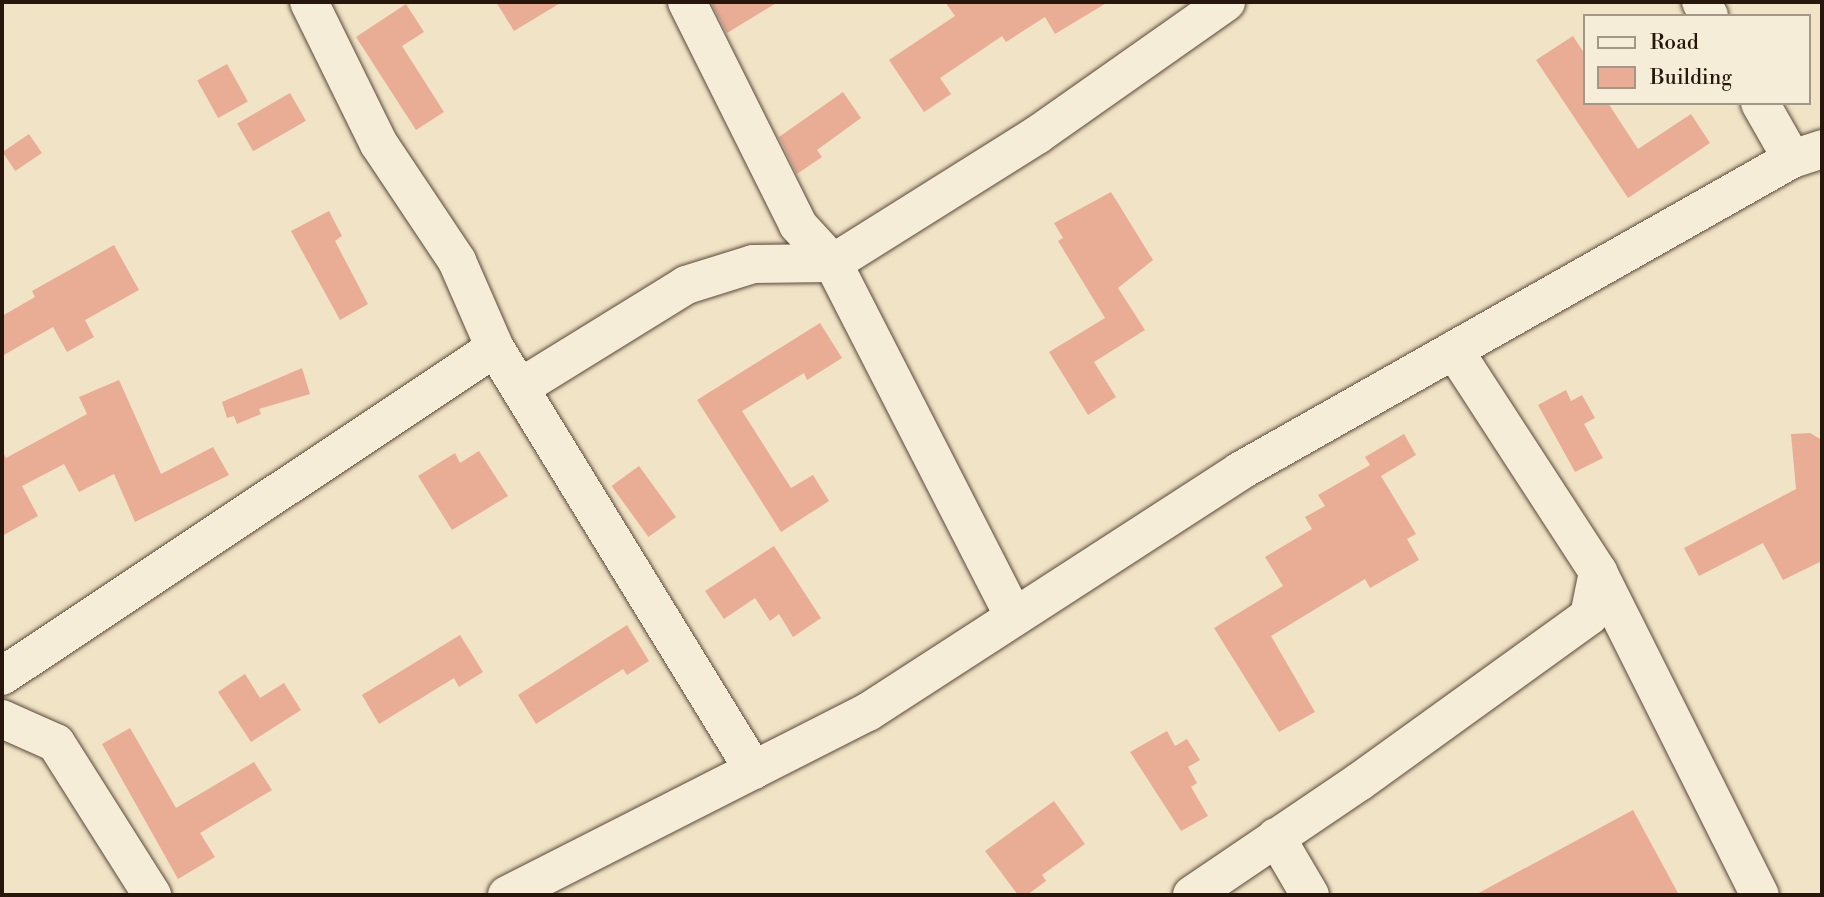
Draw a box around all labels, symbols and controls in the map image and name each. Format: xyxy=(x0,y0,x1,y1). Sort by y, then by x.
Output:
legend xyxy=(1582,14,1810,105)
text: Road xyxy=(1650,30,1699,56)
text: Building xyxy=(1650,65,1732,91)

